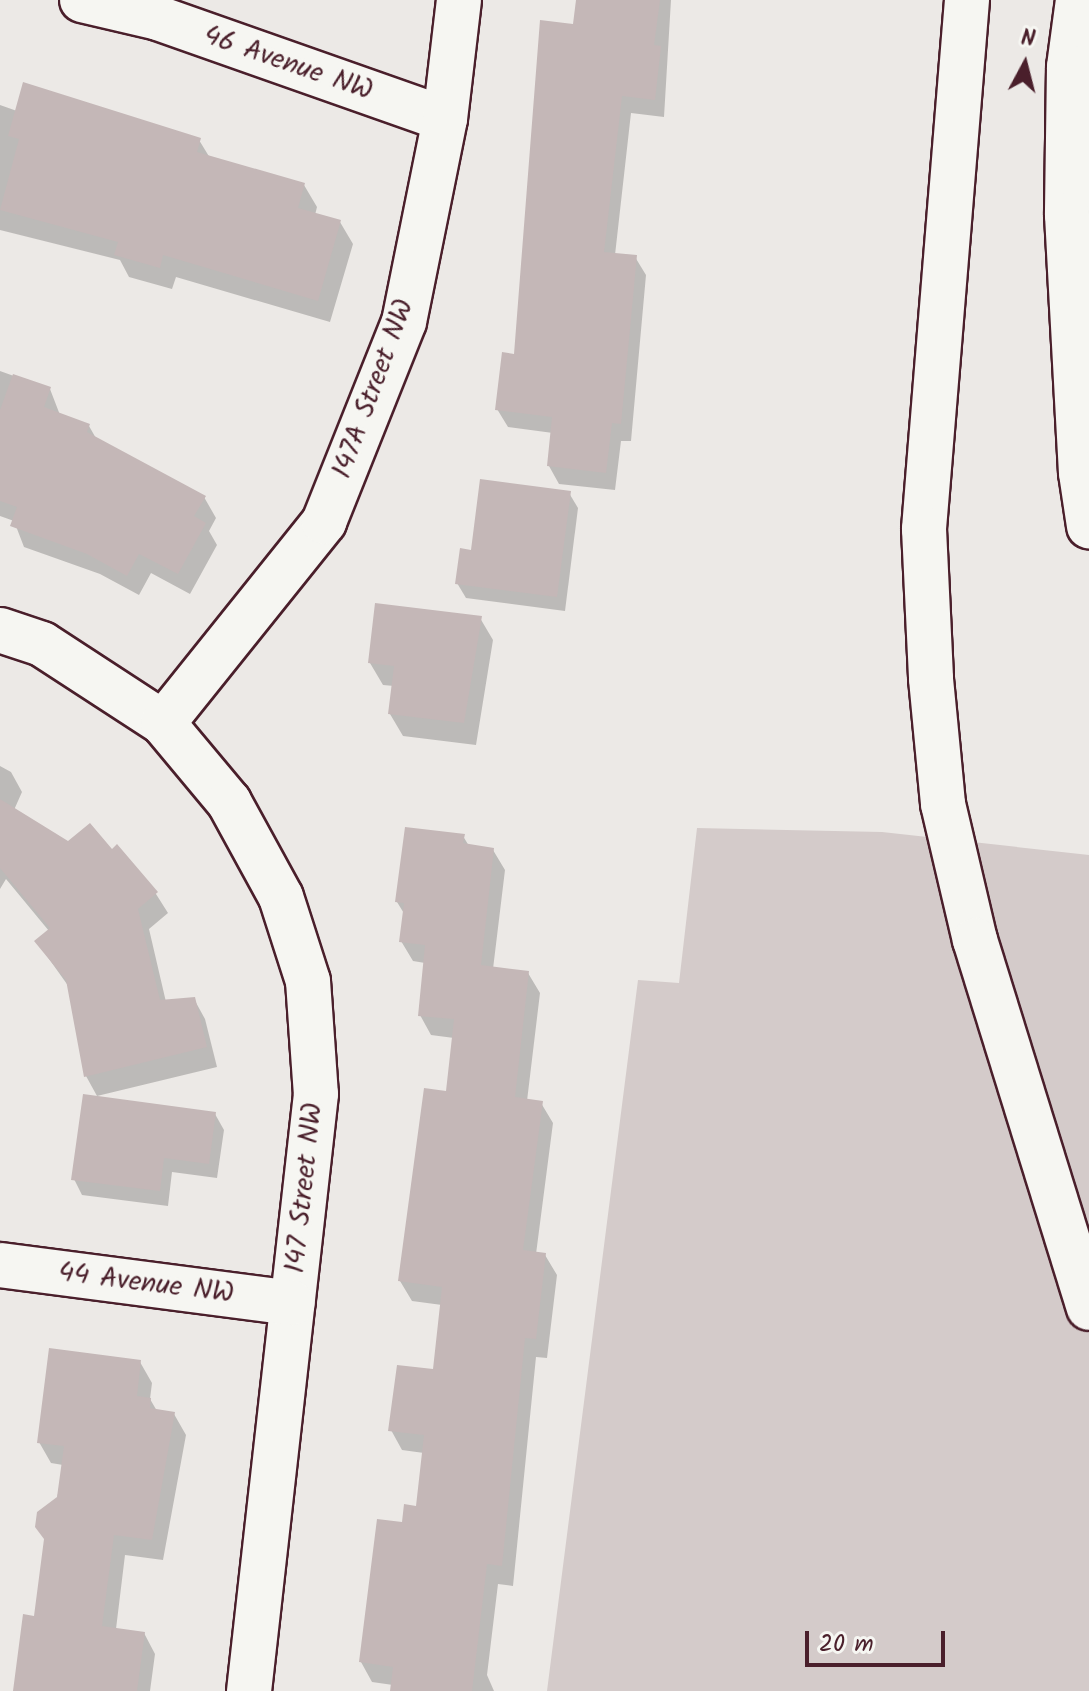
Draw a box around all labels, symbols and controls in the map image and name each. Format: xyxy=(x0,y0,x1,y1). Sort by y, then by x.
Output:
street label: 46 Avenue NW xyxy=(199,19,377,109)
text: N xyxy=(1019,21,1037,58)
north arrow xyxy=(985,24,1065,104)
street label: 147A Street NW xyxy=(326,295,422,483)
street label: 147 Street NW xyxy=(279,1101,331,1275)
street label: 44 Avenue NW xyxy=(56,1257,236,1311)
scale bar xyxy=(809,1615,949,1665)
text: 20 m xyxy=(819,1625,874,1664)

